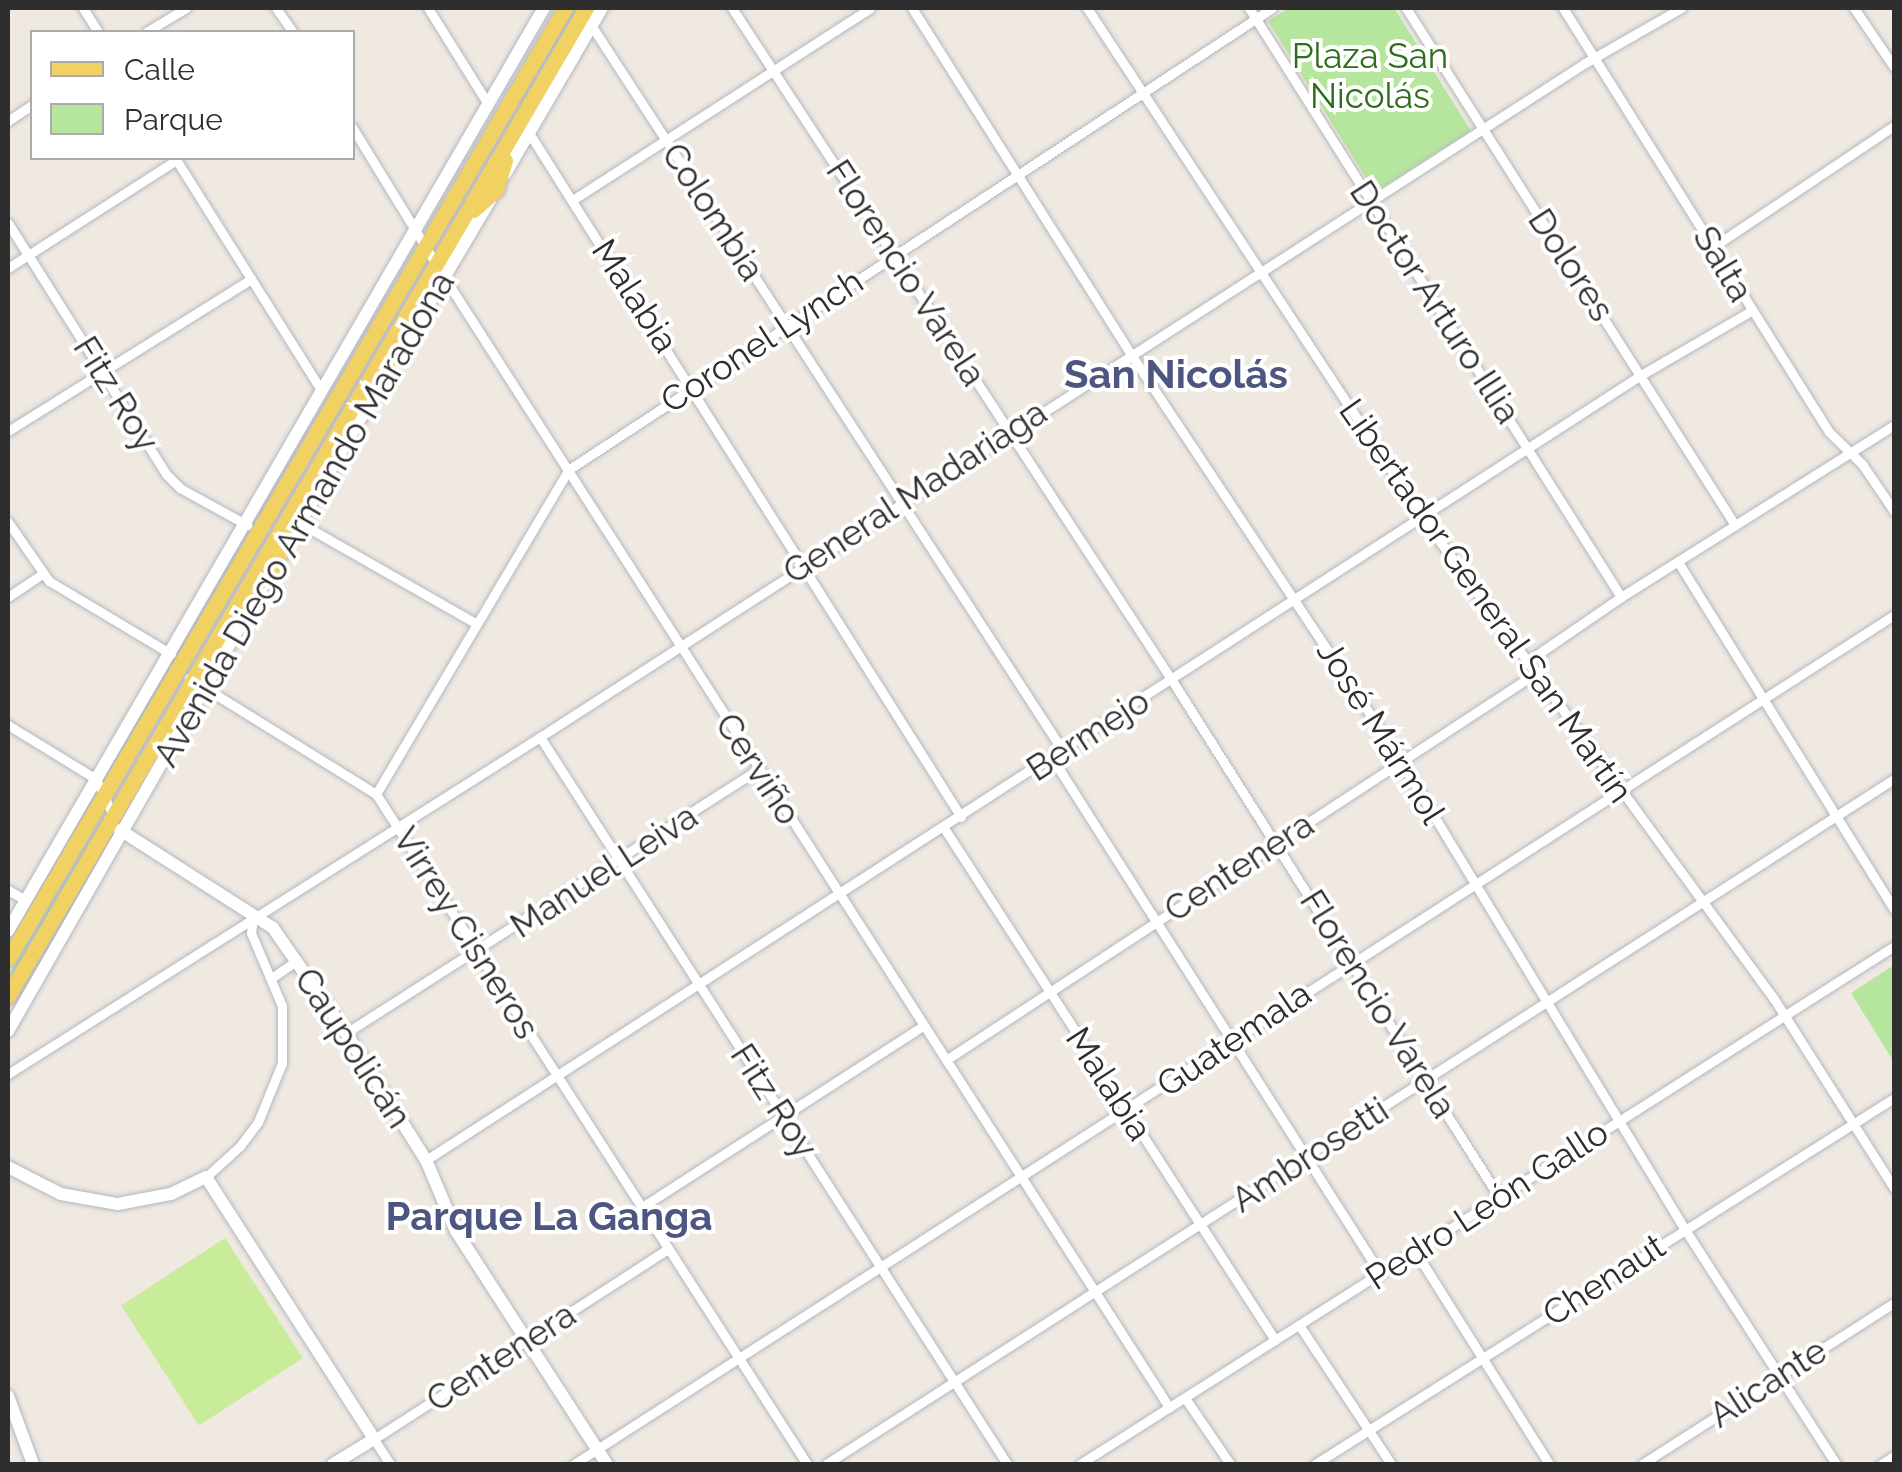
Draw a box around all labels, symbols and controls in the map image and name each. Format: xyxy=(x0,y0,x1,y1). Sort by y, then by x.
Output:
legend xyxy=(30,30,355,160)
park label: Plaza San Nicolás xyxy=(1292,35,1448,117)
text: Calle xyxy=(124,52,195,87)
text: Parque xyxy=(124,102,223,137)
street label: Colombia xyxy=(653,135,773,289)
street label: Florencio Varela xyxy=(817,152,995,394)
street label: Doctor Arturo Illia xyxy=(1340,172,1530,432)
street label: Dolores xyxy=(1519,201,1623,329)
street label: Salta xyxy=(1684,219,1762,309)
street label: Malabia xyxy=(583,232,687,360)
street label: Coronel Lynch xyxy=(653,260,871,422)
street label: Avenida Diego Armando Maradona xyxy=(144,264,464,774)
street label: Fitz Roy xyxy=(64,329,168,459)
district label: San Nicolás xyxy=(1064,350,1288,398)
street label: Libertador General San Martín xyxy=(1330,390,1642,812)
street label: General Madariaga xyxy=(775,391,1055,593)
street label: José Mármol xyxy=(1308,633,1454,831)
street label: Bermejo xyxy=(1019,680,1157,790)
street label: Cerviño xyxy=(707,705,809,833)
street label: Manuel Leiva xyxy=(502,795,706,947)
street label: Centenera xyxy=(1157,803,1321,931)
street label: Virrey Cisneros xyxy=(384,819,548,1047)
street label: Florencio Varela xyxy=(1291,882,1465,1126)
street label: Caupolicán xyxy=(286,960,420,1136)
street label: Guatemala xyxy=(1149,972,1319,1106)
street label: Malabia xyxy=(1057,1020,1161,1148)
street label: Fitz Roy xyxy=(722,1036,826,1166)
street label: Ambrosetti xyxy=(1224,1089,1396,1221)
street label: Pedro León Gallo xyxy=(1358,1111,1616,1299)
district label: Parque La Ganga xyxy=(386,1192,712,1240)
street label: Chenaut xyxy=(1535,1225,1673,1335)
street label: Centenera xyxy=(419,1293,583,1421)
street label: Alicante xyxy=(1702,1330,1834,1436)

